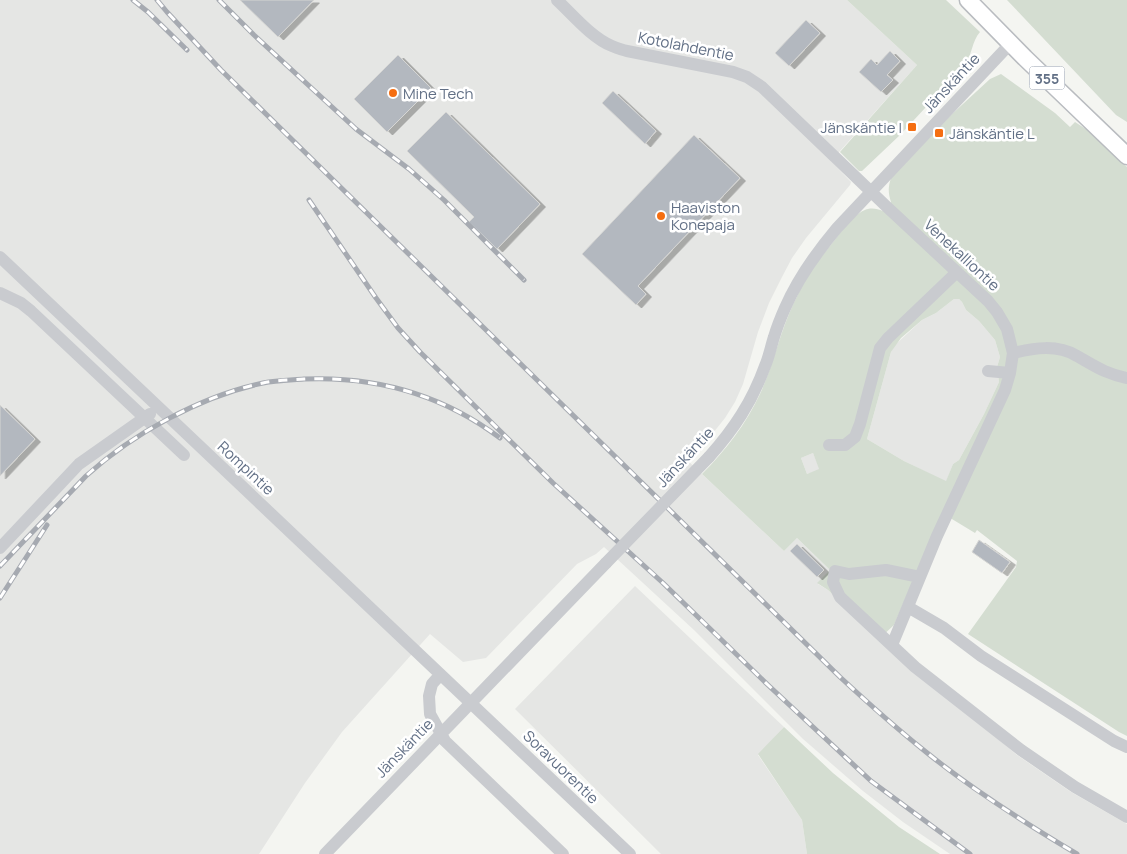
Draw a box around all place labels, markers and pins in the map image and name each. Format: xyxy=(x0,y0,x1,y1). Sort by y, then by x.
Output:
place label: Mine Tech xyxy=(403,83,474,104)
marker: Mine Tech xyxy=(387,87,399,99)
place label: Jänskäntie I xyxy=(820,117,902,138)
marker: Jänskäntie I xyxy=(906,121,918,133)
place label: Jänskäntie L xyxy=(949,123,1035,144)
marker: Jänskäntie L xyxy=(933,127,945,139)
place label: Haaviston Konepaja xyxy=(671,197,740,235)
marker: Haaviston Konepaja xyxy=(655,210,667,222)

